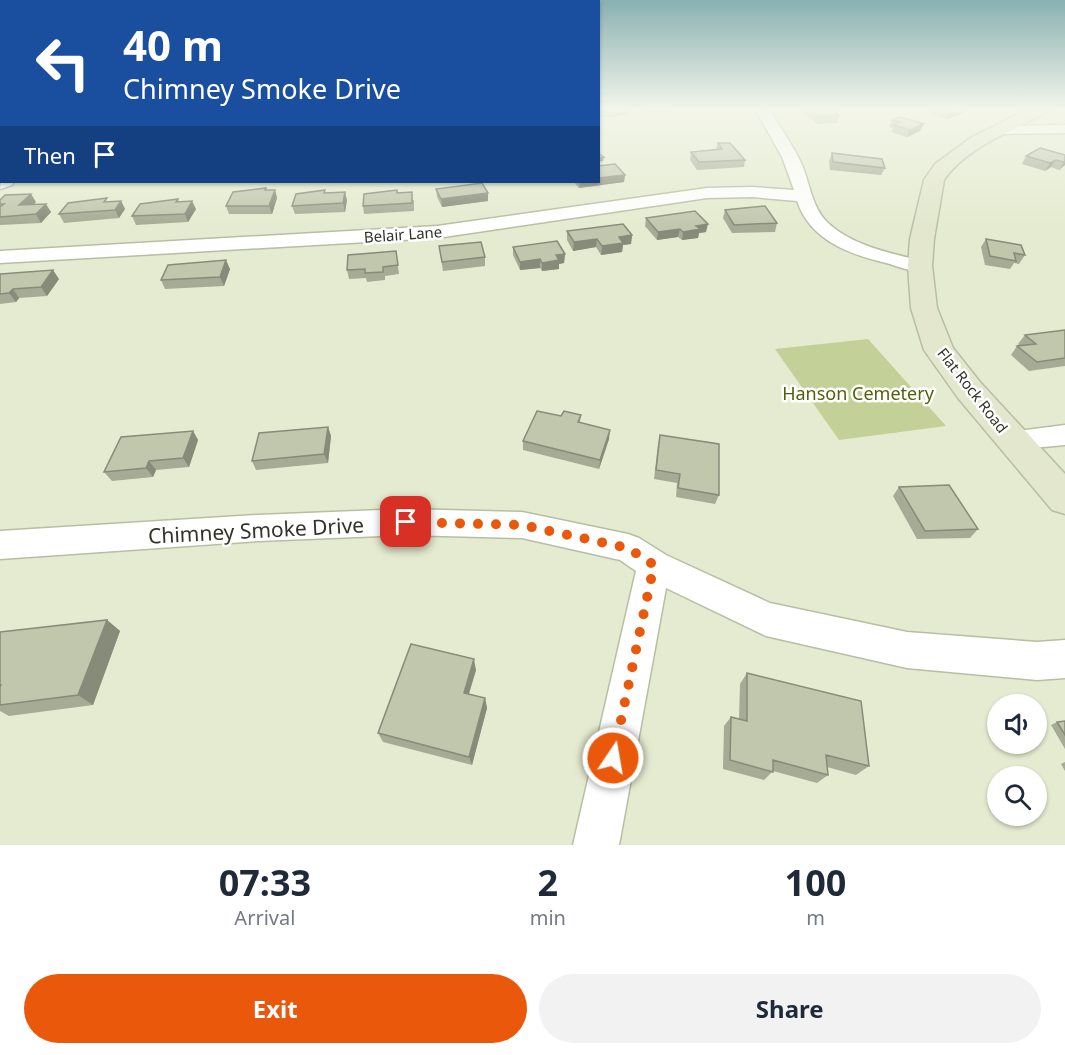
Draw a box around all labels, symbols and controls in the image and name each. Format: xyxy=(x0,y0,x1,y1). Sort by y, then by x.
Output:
text: 40 m xyxy=(123,16,223,73)
icon: left xyxy=(24,24,102,102)
text: Chimney Smoke Drive xyxy=(123,70,401,107)
icon: arrive xyxy=(88,138,121,171)
text: Then xyxy=(24,140,76,170)
street label: Belair Lane xyxy=(363,221,443,247)
street label: Flat Rock Road xyxy=(933,343,1013,437)
park label: Hanson Cemetery xyxy=(782,381,935,405)
pin xyxy=(380,496,431,547)
icon: arrive xyxy=(389,505,422,538)
street label: Chimney Smoke Drive xyxy=(147,510,365,550)
map controls xyxy=(987,694,1047,826)
button: sound xyxy=(987,694,1047,754)
position arrow xyxy=(581,726,645,790)
button: search xyxy=(987,766,1047,826)
text: 07:33 xyxy=(219,858,311,907)
text: 2 xyxy=(538,858,558,907)
text: 100 xyxy=(785,858,846,907)
text: Arrival xyxy=(234,904,295,931)
text: min xyxy=(530,904,566,931)
text: m xyxy=(806,904,825,931)
button: Exit xyxy=(24,974,527,1043)
button: Share xyxy=(539,974,1041,1043)

